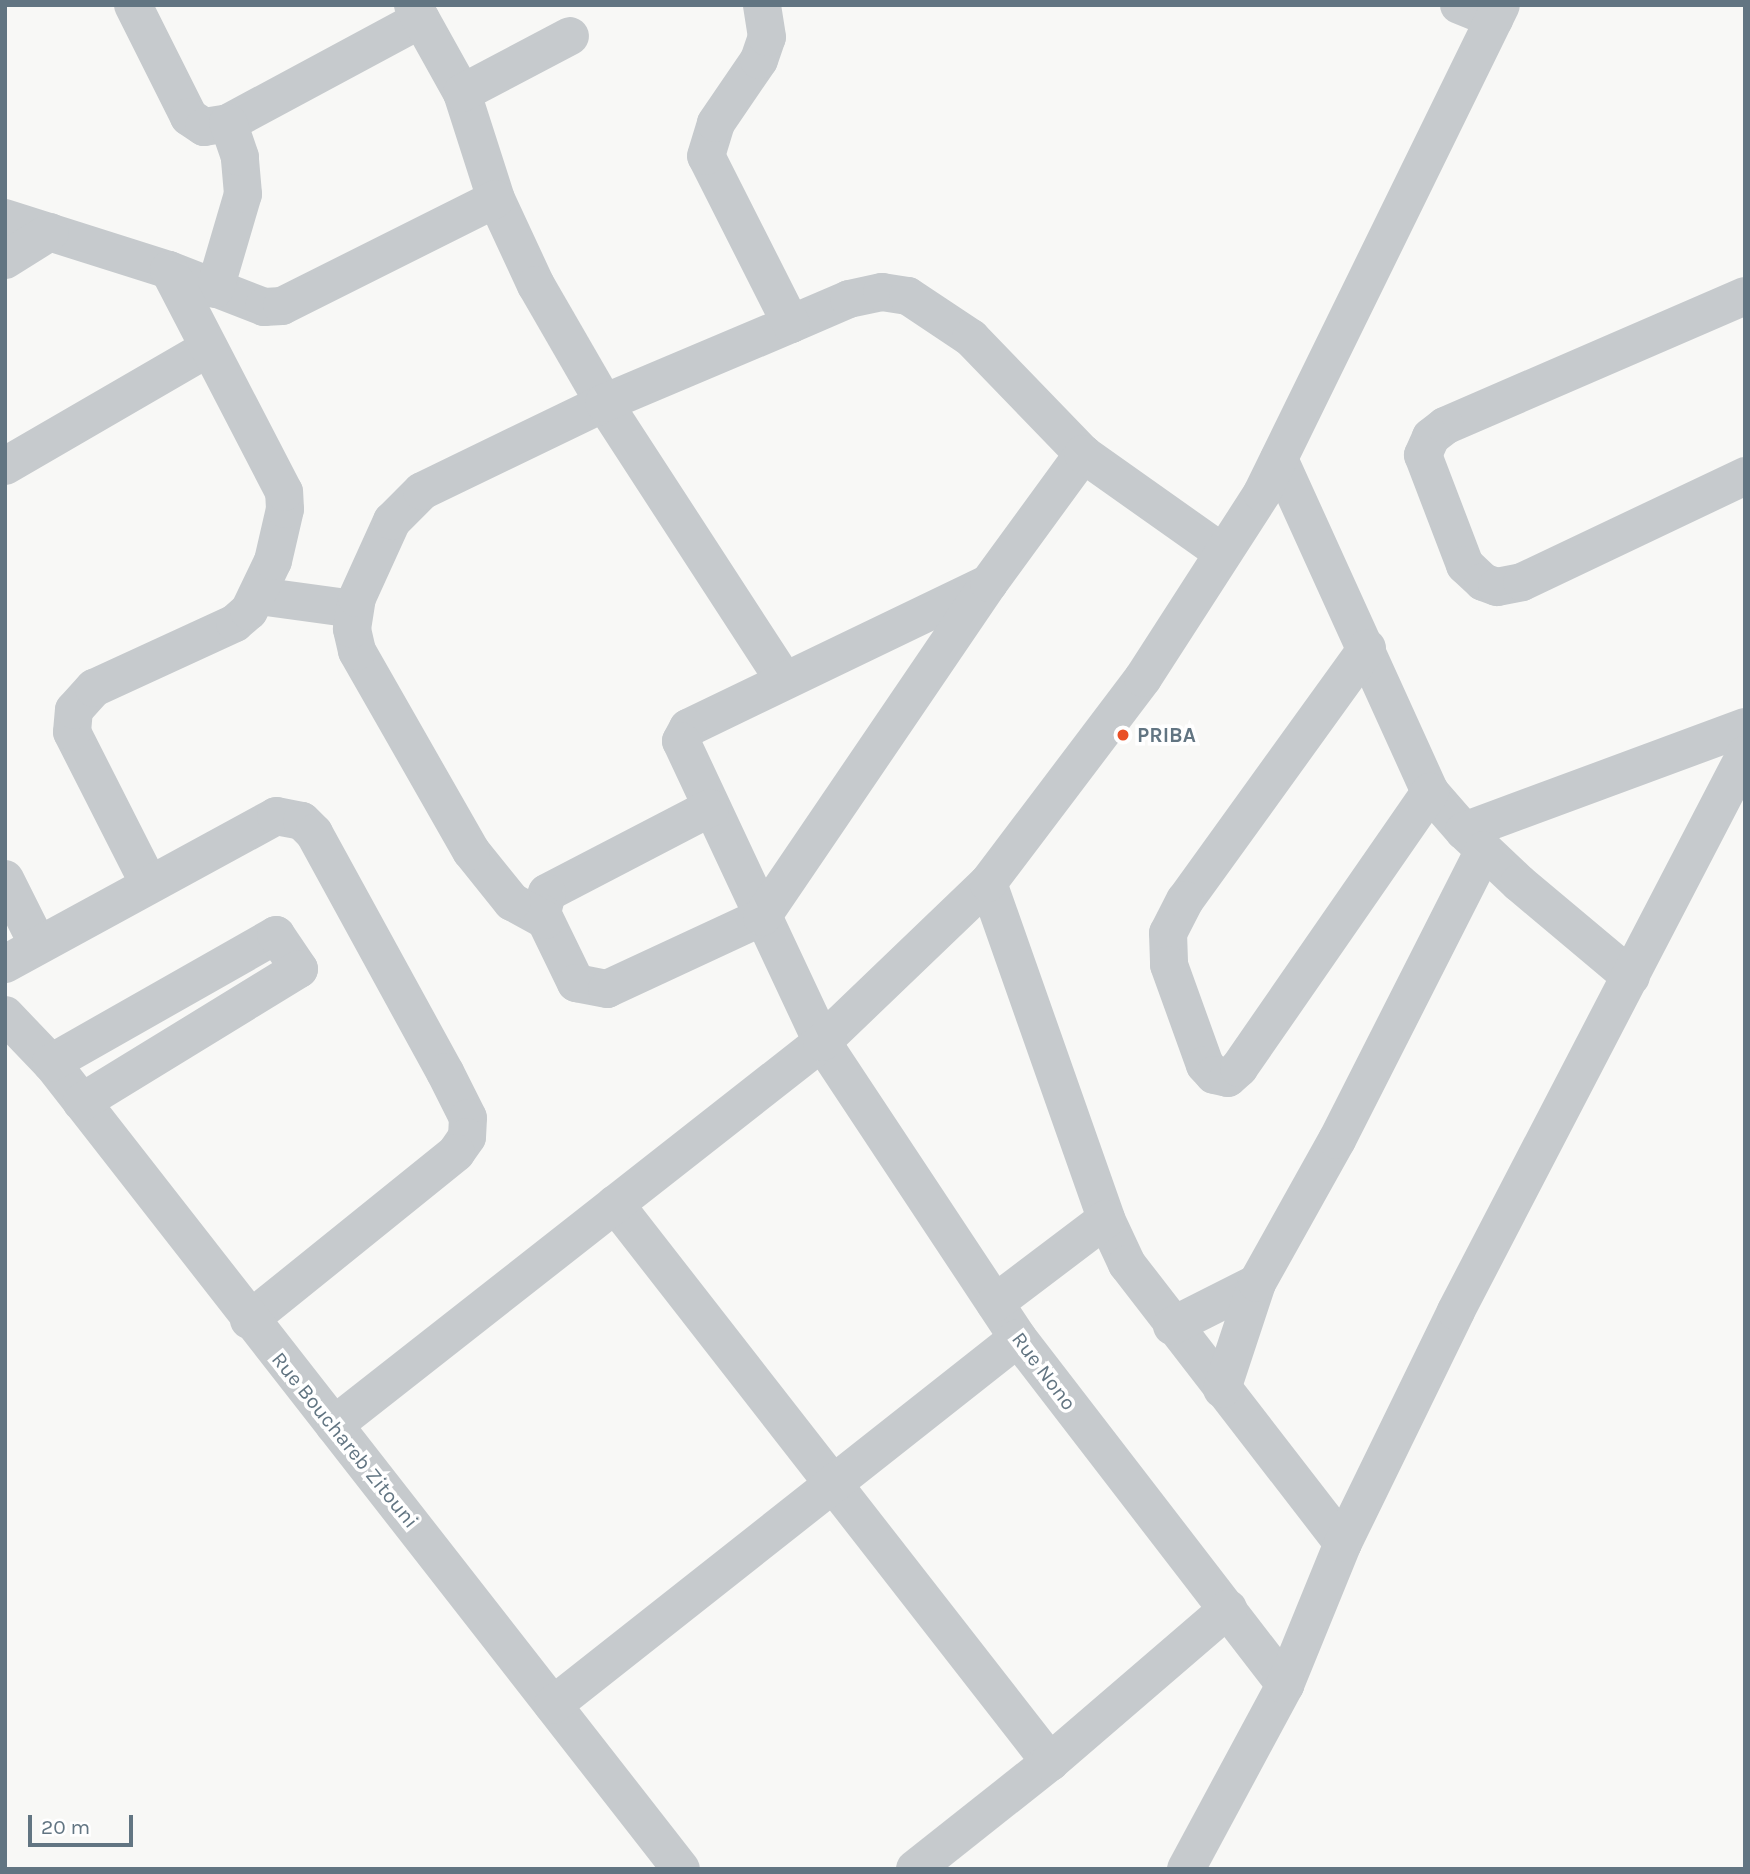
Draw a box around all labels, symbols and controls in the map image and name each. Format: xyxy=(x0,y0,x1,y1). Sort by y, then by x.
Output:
place label: PRIBA xyxy=(1137,722,1196,748)
marker: PRIBA xyxy=(1115,727,1131,743)
street label: Rue Nono xyxy=(1006,1327,1082,1415)
street label: Rue Bouchareb Zitouni xyxy=(266,1347,424,1533)
scale bar xyxy=(32,1800,136,1844)
text: 20 m xyxy=(41,1815,90,1839)

